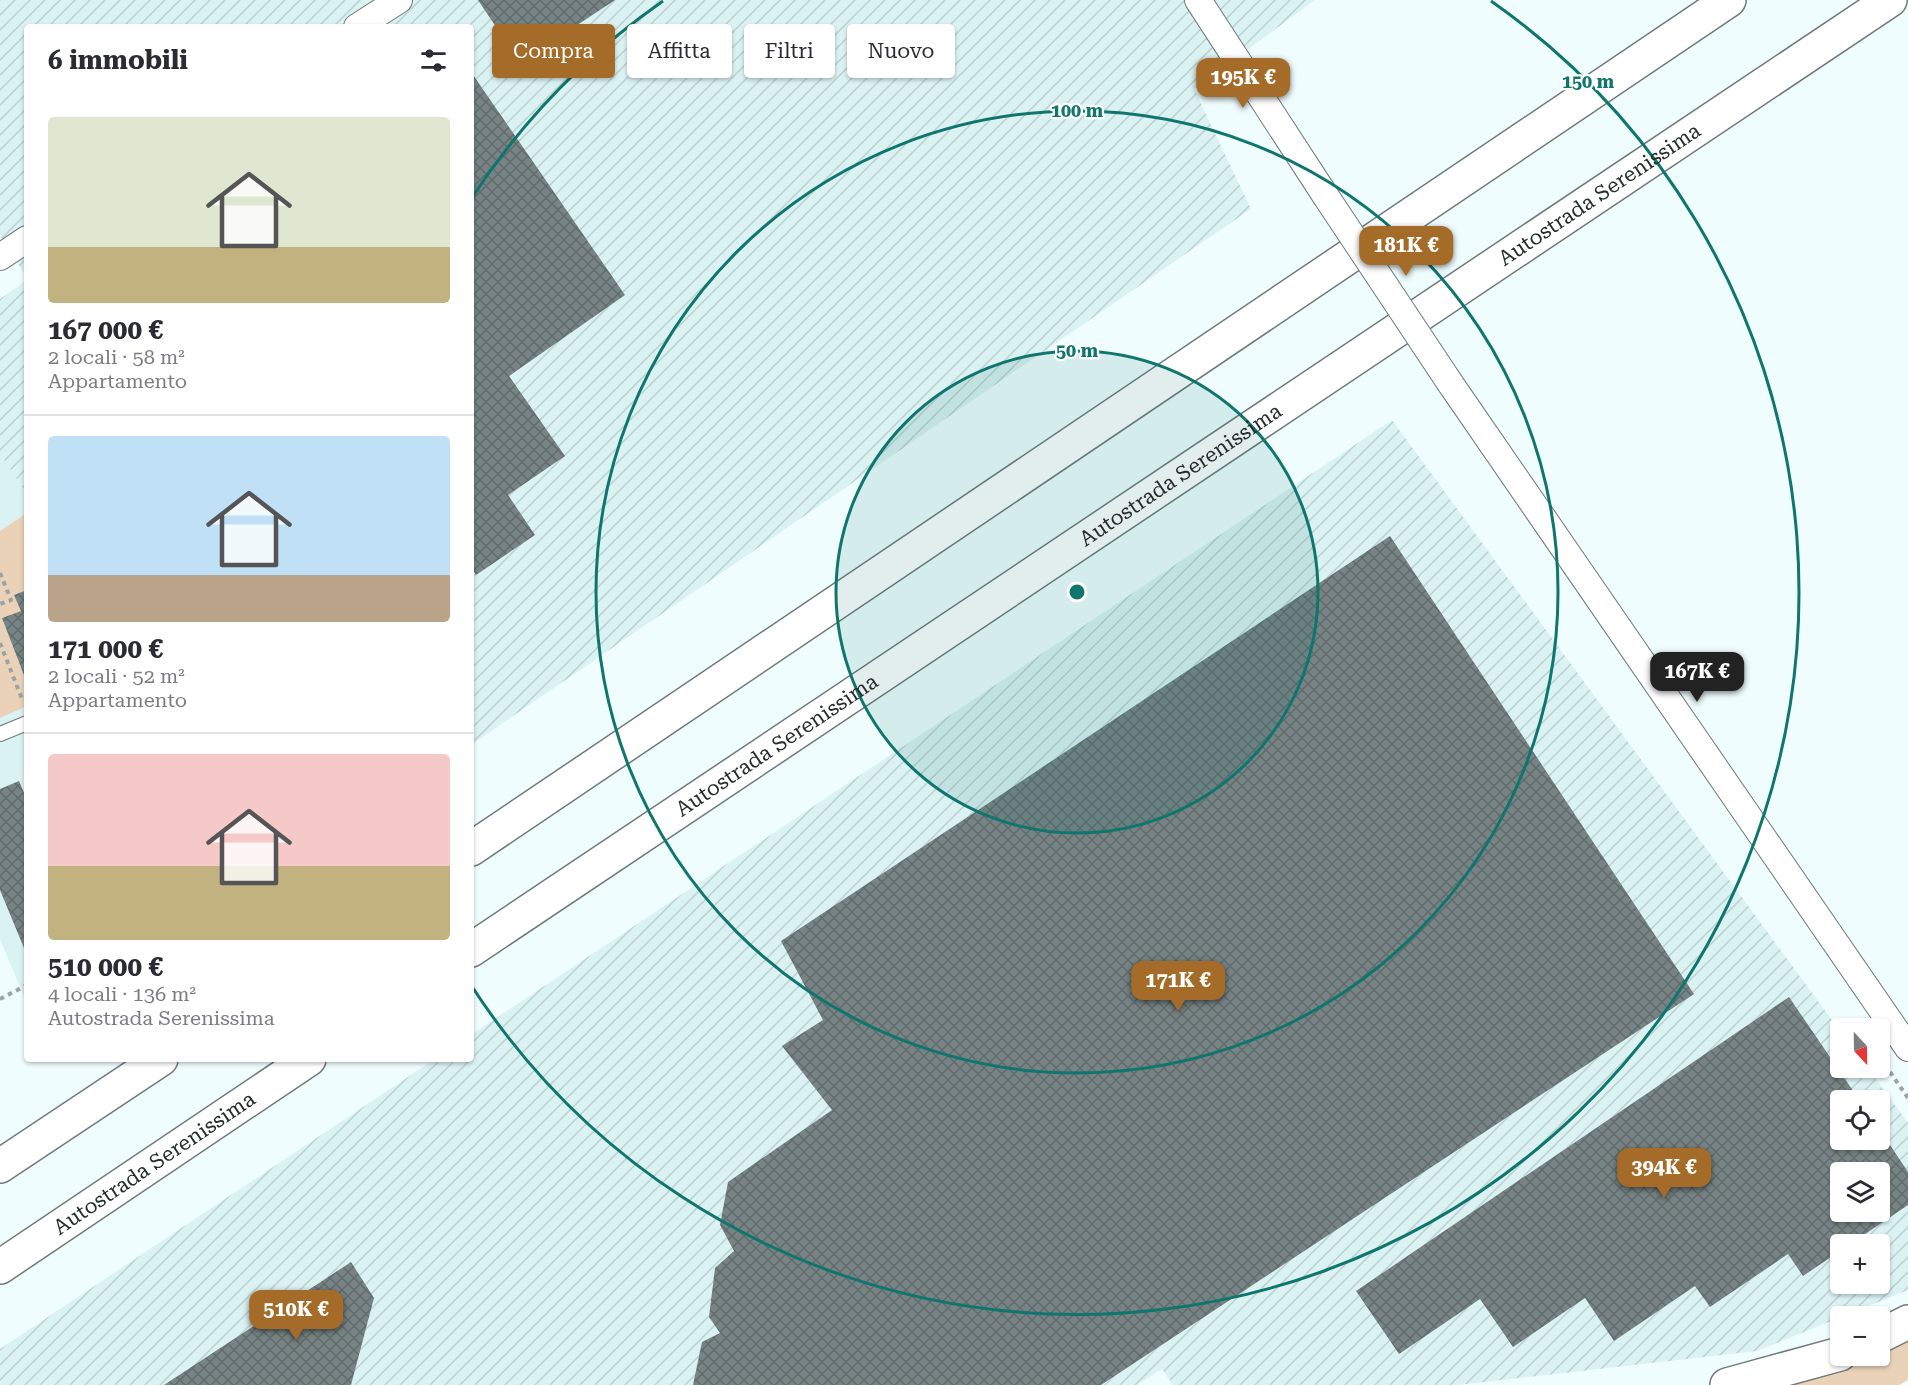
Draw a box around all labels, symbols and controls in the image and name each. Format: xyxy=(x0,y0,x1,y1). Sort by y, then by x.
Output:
chip: Compra xyxy=(492,24,615,78)
chip: Affitta xyxy=(627,24,732,78)
chip: Filtri xyxy=(744,24,835,78)
chip: Nuovo xyxy=(847,24,955,78)
icon: filters xyxy=(417,44,450,77)
text: 6 immobili xyxy=(48,45,188,75)
pin: 195K € xyxy=(1194,58,1292,109)
text: 195K € xyxy=(1210,65,1276,89)
text: 150 m xyxy=(1562,71,1615,92)
text: 100 m xyxy=(1051,100,1104,121)
street label: Autostrada Serenissima xyxy=(1494,118,1706,271)
icon: home xyxy=(195,156,303,264)
pin: 181K € xyxy=(1357,226,1455,277)
text: 181K € xyxy=(1373,233,1439,257)
text: 167 000 € xyxy=(48,315,163,345)
text: 50 m xyxy=(1056,340,1099,361)
text: 2 locali · 58 m² xyxy=(48,345,185,369)
text: Appartamento xyxy=(48,369,187,393)
street label: Autostrada Serenissima xyxy=(1075,398,1287,551)
icon: home xyxy=(195,475,303,583)
centre of rings xyxy=(1067,582,1087,602)
text: 171 000 € xyxy=(48,634,163,664)
pin: 167K € xyxy=(1648,652,1746,703)
text: 167K € xyxy=(1664,659,1730,683)
text: 2 locali · 52 m² xyxy=(48,664,185,688)
street label: Autostrada Serenissima xyxy=(671,669,883,821)
text: Appartamento xyxy=(48,688,187,712)
icon: home xyxy=(195,793,303,901)
text: 510 000 € xyxy=(48,952,163,982)
pin: 171K € xyxy=(1129,961,1227,1012)
text: 171K € xyxy=(1145,968,1211,992)
text: 4 locali · 136 m² xyxy=(48,982,196,1006)
text: Autostrada Serenissima xyxy=(48,1006,275,1030)
north arrow xyxy=(1830,1018,1890,1078)
map controls xyxy=(1830,1018,1890,1366)
street label: Autostrada Serenissima xyxy=(49,1086,260,1240)
button: locate xyxy=(1830,1090,1890,1150)
pin: 394K € xyxy=(1615,1148,1713,1199)
text: 394K € xyxy=(1631,1155,1697,1179)
button: layers xyxy=(1830,1162,1890,1222)
button: + xyxy=(1830,1234,1890,1294)
pin: 510K € xyxy=(247,1290,345,1341)
text: 510K € xyxy=(263,1297,329,1321)
button: − xyxy=(1830,1306,1890,1366)

